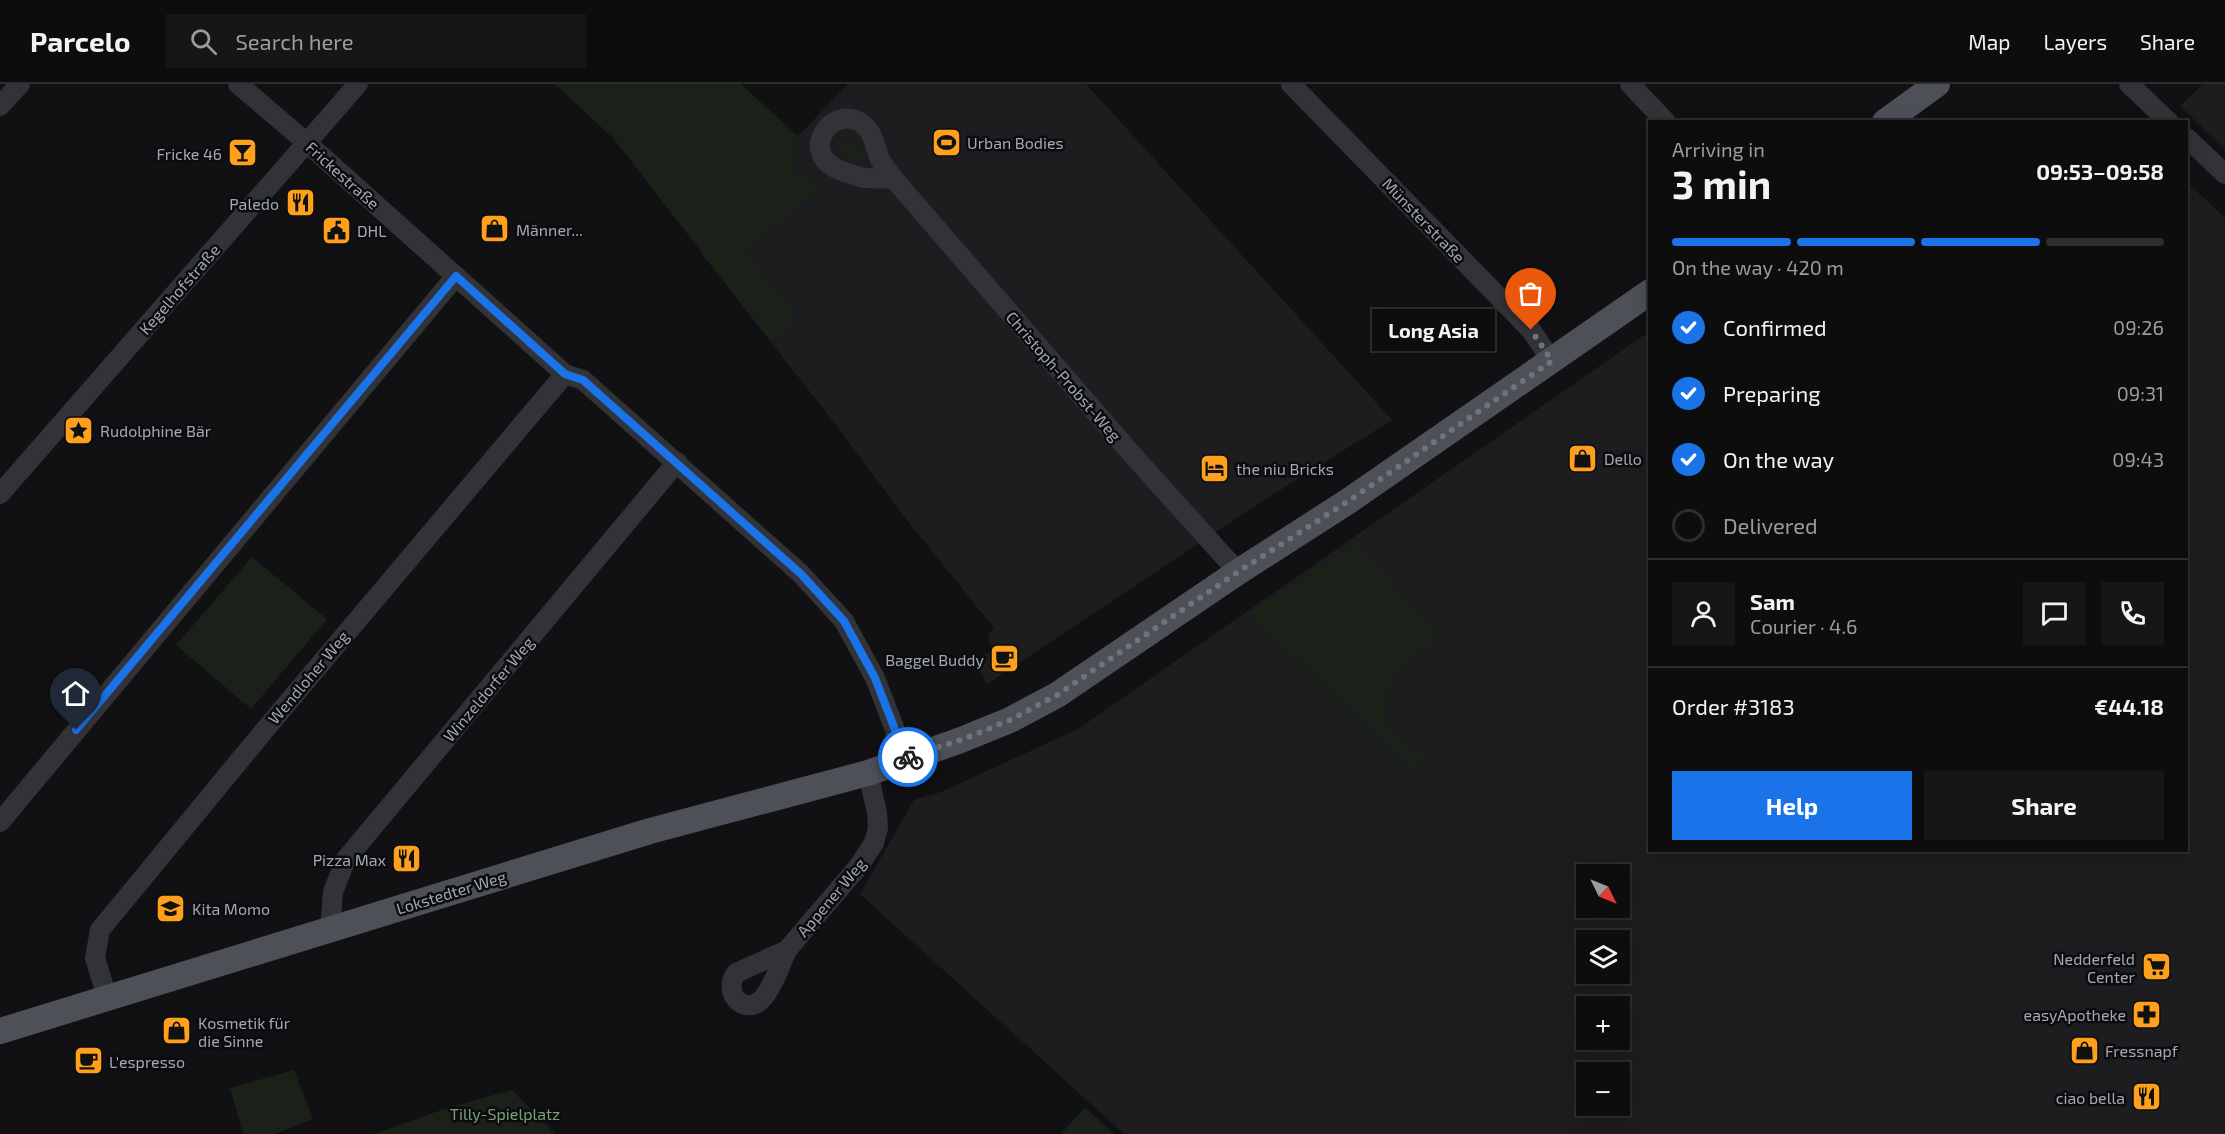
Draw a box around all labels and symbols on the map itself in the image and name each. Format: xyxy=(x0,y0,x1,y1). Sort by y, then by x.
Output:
sports icon: Urban Bodies xyxy=(930,126,962,158)
place label: Urban Bodies xyxy=(967,133,1064,152)
bar icon: Fricke 46 xyxy=(227,137,259,169)
street label: Frickestraße xyxy=(303,137,383,213)
place label: Fricke 46 xyxy=(156,144,222,163)
street label: Münsterstraße xyxy=(1379,174,1469,266)
restaurant icon: Paledo xyxy=(284,187,316,219)
place label: Paledo xyxy=(229,194,279,213)
shop icon: Männer... xyxy=(479,213,511,245)
public building icon: DHL xyxy=(320,214,352,246)
place label: Männer... xyxy=(516,220,583,239)
place label: DHL xyxy=(357,221,387,240)
street label: Kegelhofstraße xyxy=(135,240,223,338)
pin xyxy=(1505,268,1556,330)
street label: Christoph-Probst-Weg xyxy=(1003,307,1125,445)
callout: Long Asia xyxy=(1372,309,1495,351)
place icon: Rudolphine Bär xyxy=(63,414,95,446)
place label: Rudolphine Bär xyxy=(100,421,212,440)
shop icon: Dello xyxy=(1567,442,1599,474)
place label: Dello xyxy=(1604,449,1642,468)
hotel icon: the niu Bricks xyxy=(1199,452,1231,484)
place label: the niu Bricks xyxy=(1236,459,1334,478)
street label: Wendloher Weg xyxy=(264,627,352,727)
street label: Winzeldorfer Weg xyxy=(439,633,537,745)
cafe icon: Baggel Buddy xyxy=(989,643,1021,675)
place label: Baggel Buddy xyxy=(885,650,985,669)
pin xyxy=(50,668,101,730)
courier xyxy=(878,727,938,787)
restaurant icon: Pizza Max xyxy=(391,843,423,875)
place label: Pizza Max xyxy=(313,850,387,869)
street label: Appener Weg xyxy=(793,854,869,940)
north arrow xyxy=(1576,864,1630,918)
street label: Lokstedter Weg xyxy=(394,866,508,918)
school or university icon: Kita Momo xyxy=(155,892,187,924)
place label: Kita Momo xyxy=(192,899,270,918)
place label: Nedderfeld Center xyxy=(2053,949,2136,986)
supermarket icon: Nedderfeld Center xyxy=(2140,951,2172,983)
pharmacy icon: easyApotheke xyxy=(2131,998,2163,1030)
place label: easyApotheke xyxy=(2024,1005,2126,1024)
place label: Kosmetik für die Sinne xyxy=(198,1013,291,1050)
shop icon: Kosmetik für die Sinne xyxy=(161,1015,193,1047)
shop icon: Fressnapf xyxy=(2068,1034,2100,1066)
place label: Fressnapf xyxy=(2105,1041,2179,1060)
cafe icon: L'espresso xyxy=(72,1045,104,1077)
place label: L'espresso xyxy=(109,1052,185,1071)
restaurant icon: ciao bella xyxy=(2130,1081,2162,1113)
place label: ciao bella xyxy=(2056,1088,2125,1107)
park label: Tilly-Spielplatz xyxy=(450,1104,560,1123)

